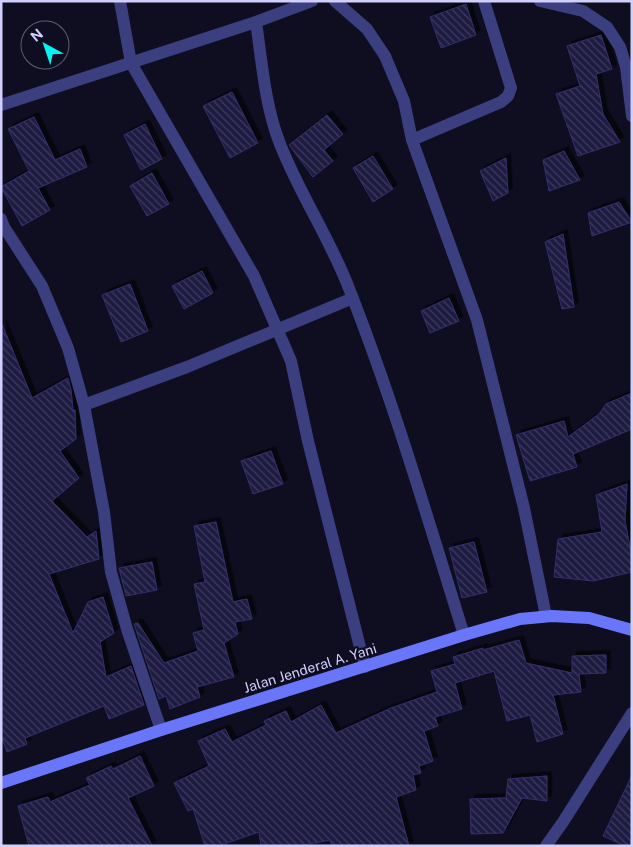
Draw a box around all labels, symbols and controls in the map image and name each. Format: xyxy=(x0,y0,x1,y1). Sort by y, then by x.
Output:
north arrow xyxy=(20,20,70,70)
text: N xyxy=(27,25,46,45)
street label: Jalan Jenderal A. Yani xyxy=(242,640,378,696)

